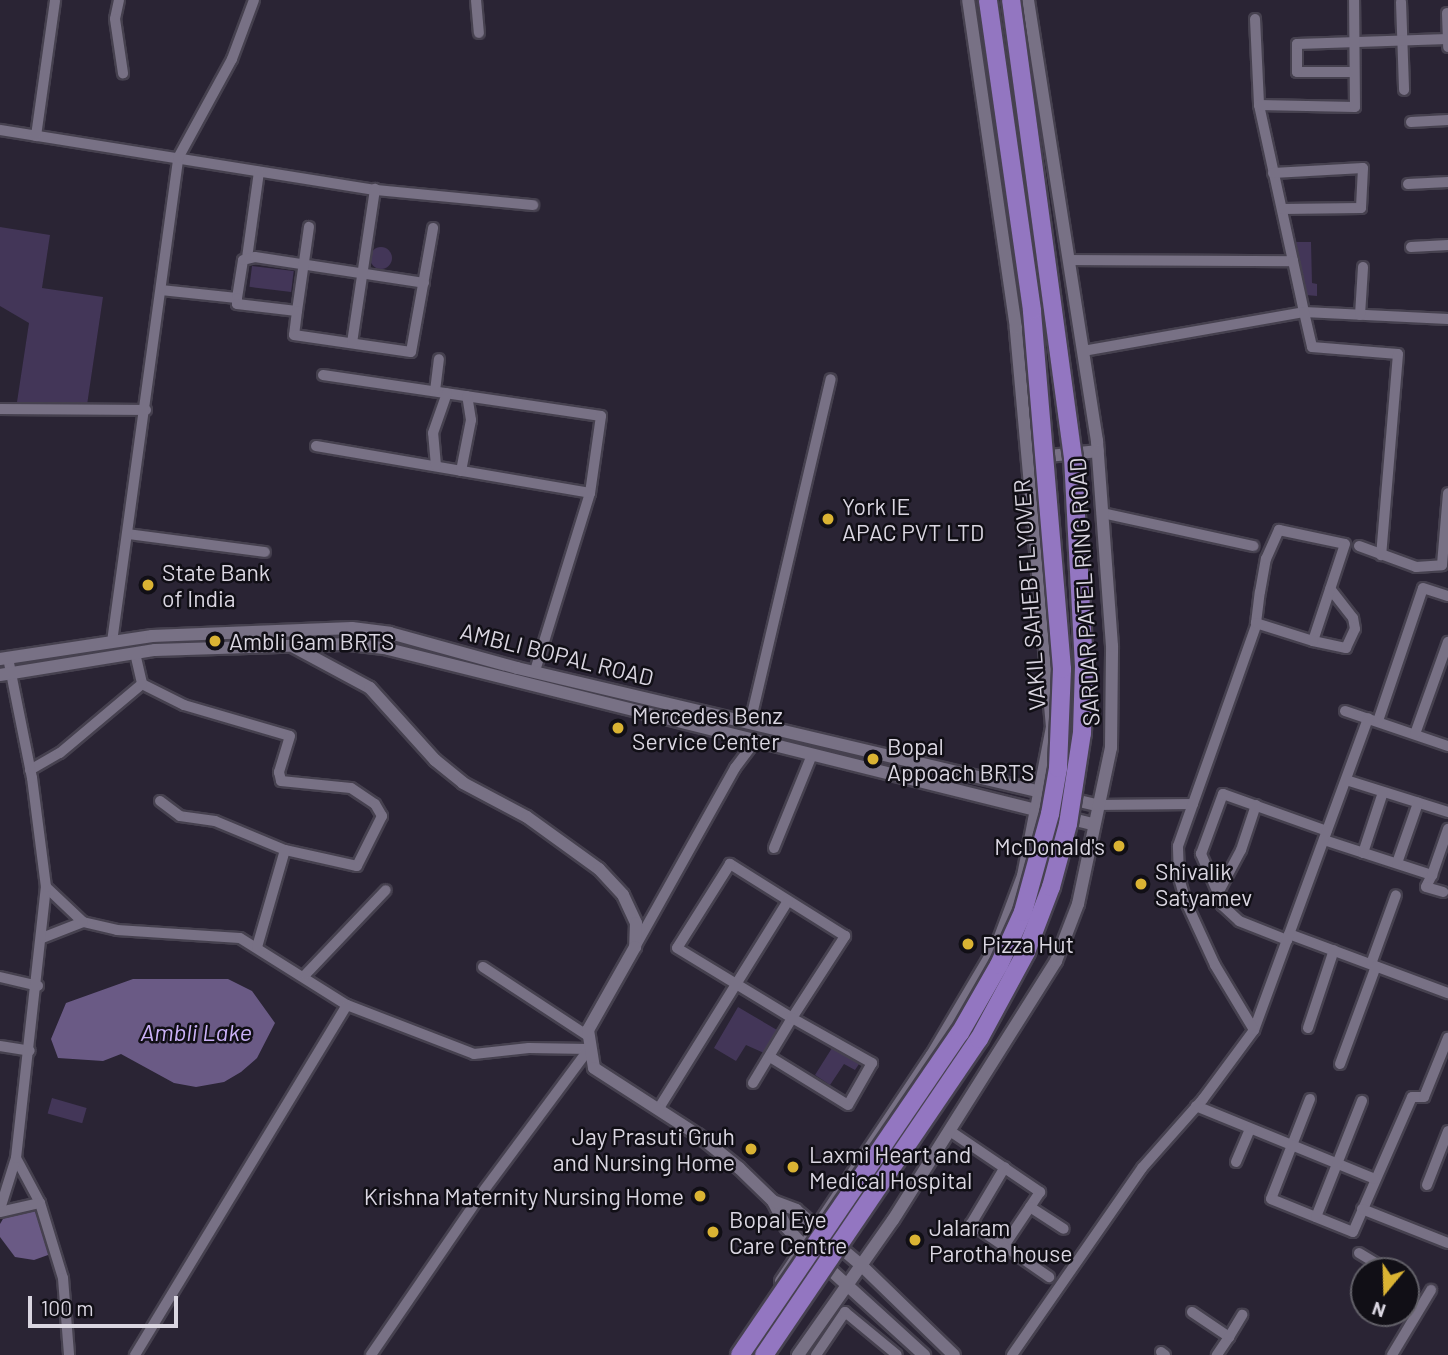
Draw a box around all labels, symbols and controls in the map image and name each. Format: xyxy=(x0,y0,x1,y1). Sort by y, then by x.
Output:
street label: SARDAR PATEL RING ROAD xyxy=(1063,457,1105,727)
street label: VAKIL SAHEB FLYOVER xyxy=(1007,478,1051,712)
place label: York IE APAC PVT LTD xyxy=(842,492,984,546)
marker: York IE APAC PVT LTD xyxy=(820,511,836,527)
place label: State Bank of India xyxy=(162,558,270,612)
marker: State Bank of India xyxy=(140,577,156,593)
street label: AMBLI BOPAL ROAD xyxy=(457,617,657,691)
place label: Ambli Gam BRTS xyxy=(229,627,395,655)
marker: Ambli Gam BRTS xyxy=(207,633,223,649)
place label: Mercedes Benz Service Center xyxy=(632,701,783,755)
marker: Mercedes Benz Service Center xyxy=(610,720,626,736)
place label: Bopal Appoach BRTS xyxy=(887,732,1034,786)
marker: Bopal Appoach BRTS xyxy=(865,751,881,767)
place label: McDonald's xyxy=(994,832,1105,860)
marker: McDonald's xyxy=(1111,838,1127,854)
place label: Shivalik Satyamev xyxy=(1155,857,1252,911)
marker: Shivalik Satyamev xyxy=(1133,876,1149,892)
place label: Pizza Hut xyxy=(982,930,1074,958)
marker: Pizza Hut xyxy=(960,936,976,952)
water label: Ambli Lake xyxy=(140,1018,252,1046)
place label: Jay Prasuti Gruh and Nursing Home xyxy=(553,1122,735,1176)
marker: Jay Prasuti Gruh and Nursing Home xyxy=(741,1139,761,1159)
place label: Laxmi Heart and Medical Hospital xyxy=(809,1140,972,1194)
marker: Laxmi Heart and Medical Hospital xyxy=(783,1157,803,1177)
place label: Krishna Maternity Nursing Home xyxy=(364,1182,684,1210)
marker: Krishna Maternity Nursing Home xyxy=(690,1186,710,1206)
place label: Bopal Eye Care Centre xyxy=(729,1205,847,1259)
place label: Jalaram Parotha house xyxy=(929,1213,1072,1267)
marker: Bopal Eye Care Centre xyxy=(703,1222,723,1242)
marker: Jalaram Parotha house xyxy=(907,1232,923,1248)
north arrow xyxy=(1350,1257,1420,1327)
scale bar xyxy=(32,1282,182,1326)
text: 100 m xyxy=(41,1295,94,1320)
text: N xyxy=(1369,1298,1388,1323)

